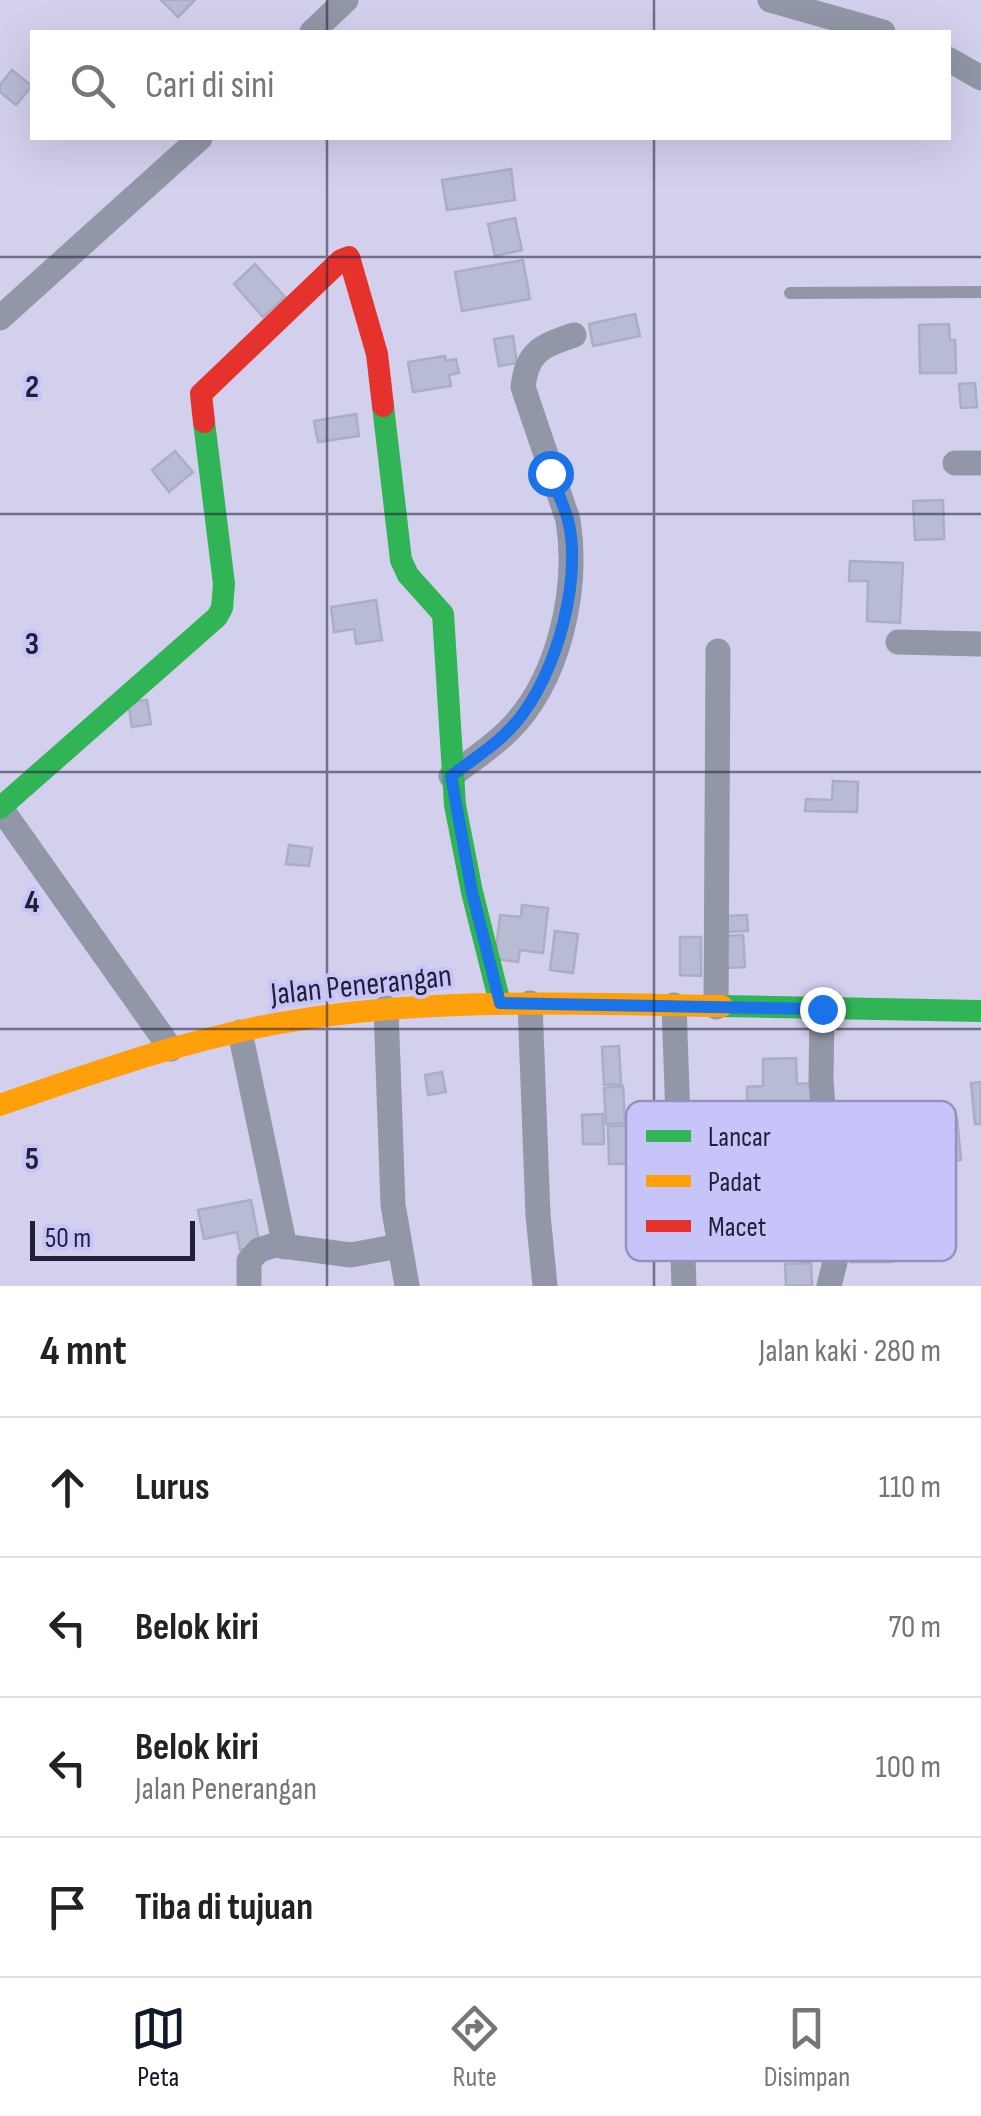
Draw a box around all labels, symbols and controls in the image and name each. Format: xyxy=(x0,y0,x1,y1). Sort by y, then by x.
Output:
search box xyxy=(30,30,951,140)
icon: search xyxy=(65,58,120,113)
text: Cari di sini xyxy=(145,63,274,108)
text: 2 xyxy=(25,368,39,407)
route start xyxy=(528,451,574,497)
text: 3 xyxy=(25,625,39,664)
text: 4 xyxy=(25,883,40,922)
street label: Jalan Penerangan xyxy=(268,957,454,1014)
route end xyxy=(800,987,846,1033)
legend xyxy=(626,1101,956,1261)
text: Lancar xyxy=(708,1121,771,1154)
text: 5 xyxy=(25,1140,39,1179)
text: Padat xyxy=(708,1166,761,1199)
text: Macet xyxy=(708,1211,766,1244)
scale bar xyxy=(30,1216,195,1260)
text: 50 m xyxy=(45,1222,91,1255)
text: 4 mnt xyxy=(40,1326,127,1377)
text: Jalan kaki · 280 m xyxy=(759,1332,941,1371)
icon: ahead xyxy=(40,1460,95,1515)
text: Lurus xyxy=(135,1465,209,1510)
text: 110 m xyxy=(879,1468,941,1507)
icon: left xyxy=(40,1600,95,1655)
text: Belok kiri xyxy=(135,1605,259,1650)
text: 70 m xyxy=(888,1608,941,1647)
text: Belok kiri xyxy=(135,1725,259,1770)
icon: left xyxy=(40,1740,95,1795)
text: 100 m xyxy=(876,1748,941,1787)
text: Jalan Penerangan xyxy=(135,1770,317,1809)
icon: arrive xyxy=(40,1880,95,1935)
text: Tiba di tujuan xyxy=(135,1885,313,1930)
tab: Peta xyxy=(131,2001,186,2094)
tab: Rute xyxy=(447,2001,502,2094)
tab: Disimpan xyxy=(764,2001,850,2094)

